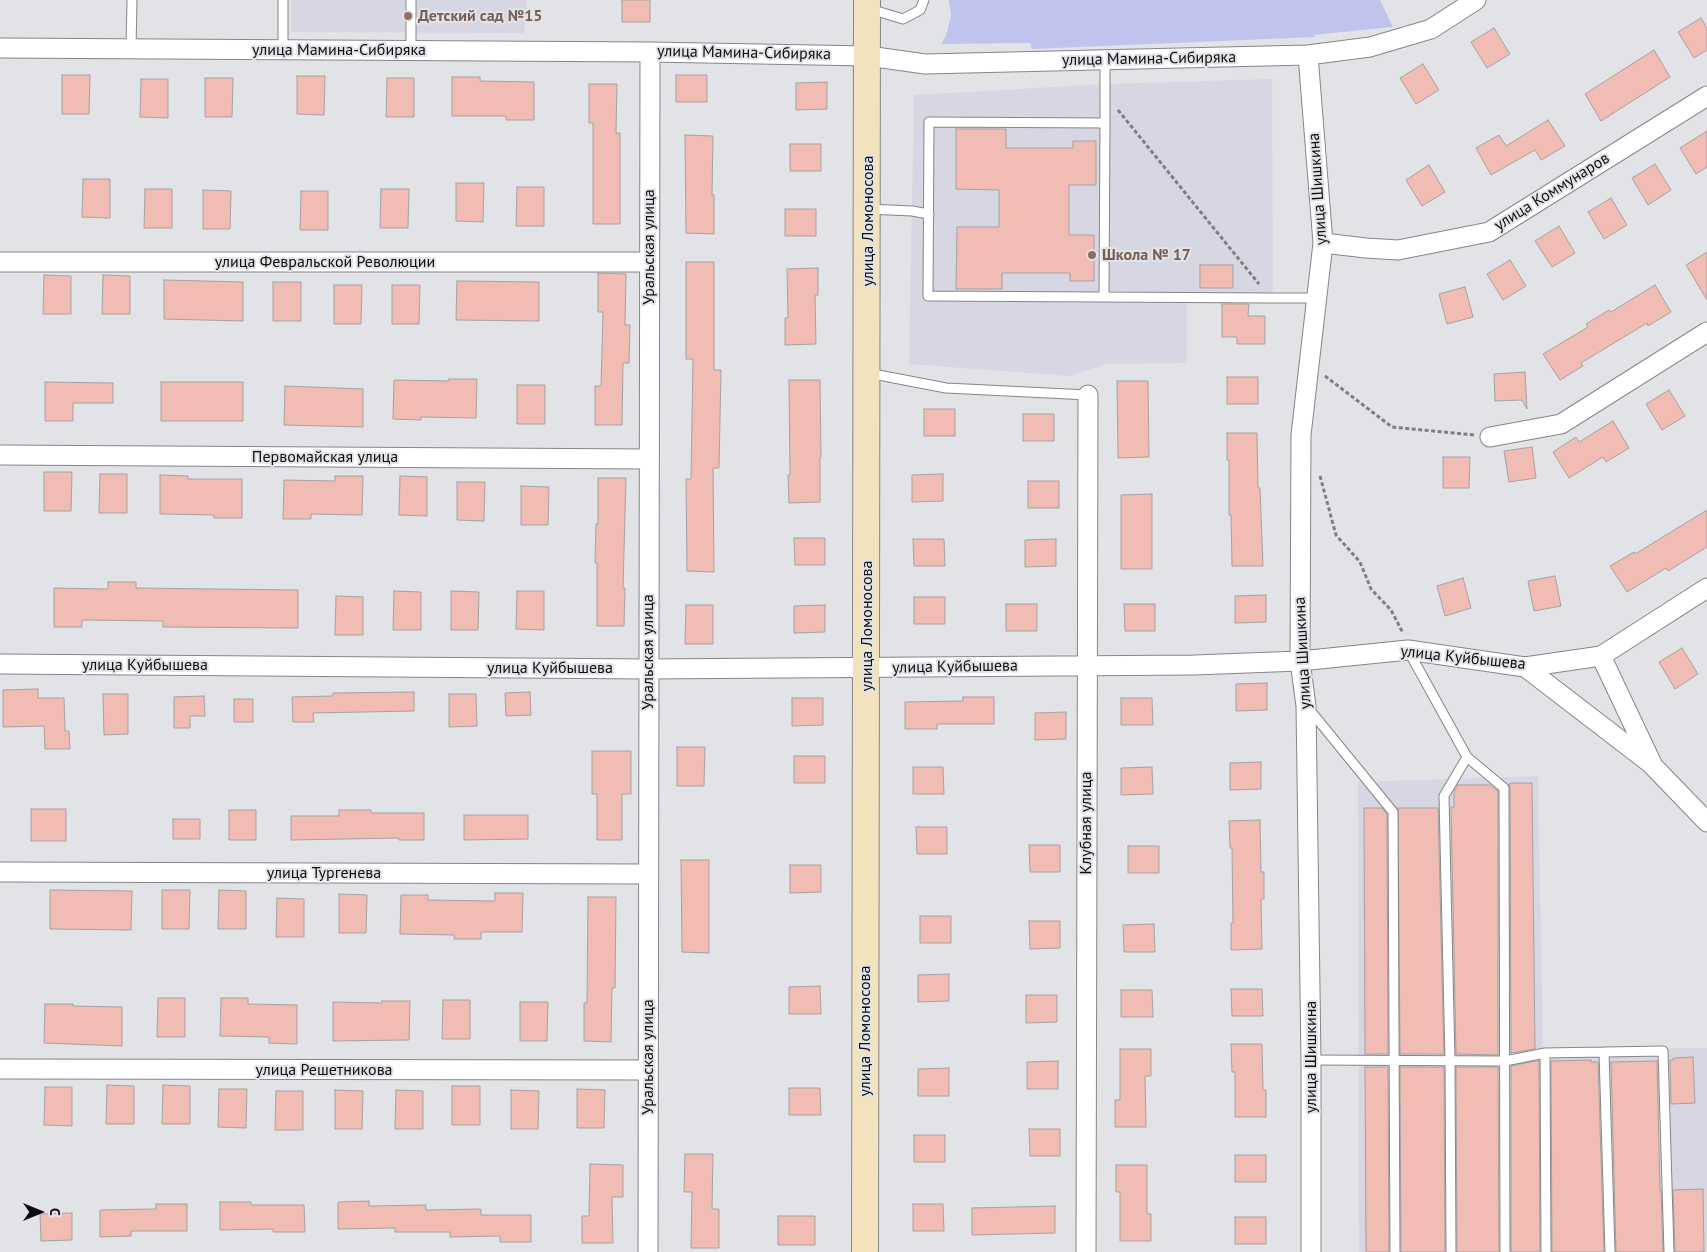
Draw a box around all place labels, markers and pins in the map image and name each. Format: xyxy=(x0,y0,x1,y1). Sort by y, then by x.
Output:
place label: Детский сад №15 xyxy=(418,6,542,26)
marker: Детский сад №15 xyxy=(402,10,414,22)
place label: Школа № 17 xyxy=(1102,245,1191,265)
marker: Школа № 17 xyxy=(1086,249,1098,261)

